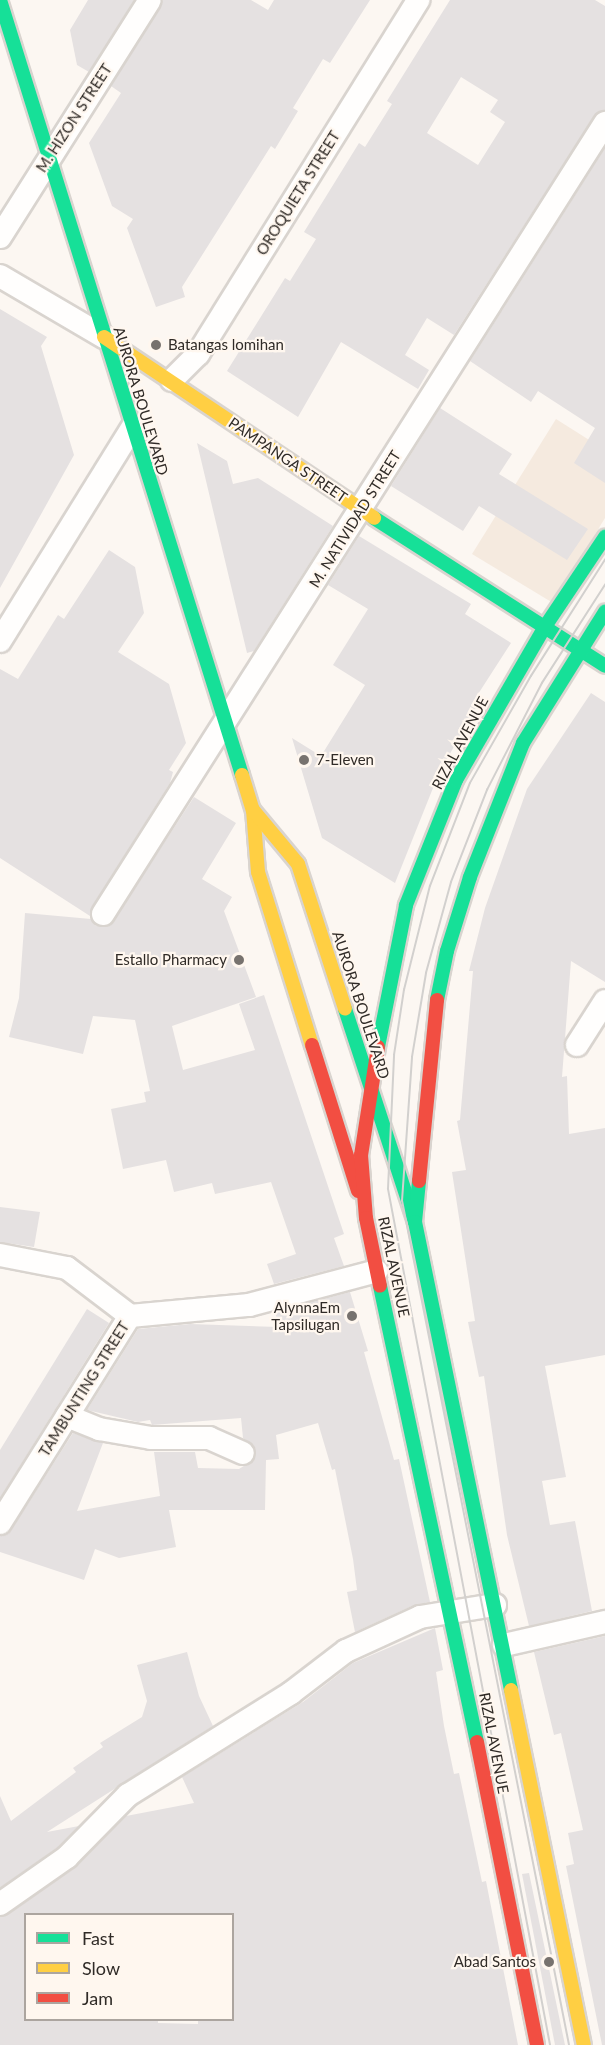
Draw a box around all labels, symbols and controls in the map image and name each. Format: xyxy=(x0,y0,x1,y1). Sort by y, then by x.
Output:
street label: M. HIZON STREET xyxy=(32,60,116,176)
street label: OROQUIETA STREET xyxy=(252,127,344,259)
street label: AURORA BOULEVARD xyxy=(110,324,172,478)
place label: Batangas lomihan xyxy=(168,336,284,354)
marker: Batangas lomihan xyxy=(149,338,163,352)
street label: PAMPANGA STREET xyxy=(225,413,351,507)
street label: M. NATIVIDAD STREET xyxy=(305,447,405,591)
street label: RIZAL AVENUE xyxy=(428,693,492,793)
place label: 7-Eleven xyxy=(316,751,374,769)
marker: 7-Eleven xyxy=(297,753,311,767)
street label: AURORA BOULEVARD xyxy=(328,928,394,1082)
place label: Estallo Pharmacy xyxy=(115,951,227,969)
marker: Estallo Pharmacy xyxy=(232,953,246,967)
street label: RIZAL AVENUE xyxy=(374,1214,414,1320)
place label: AlynnaEm Tapsilugan xyxy=(271,1298,340,1333)
marker: AlynnaEm Tapsilugan xyxy=(345,1309,359,1323)
street label: TAMBUNTING STREET xyxy=(35,1318,133,1460)
street label: RIZAL AVENUE xyxy=(475,1690,513,1796)
legend xyxy=(24,1913,234,2021)
text: Fast xyxy=(82,1927,114,1949)
place label: Abad Santos xyxy=(454,1953,536,1971)
marker: Abad Santos xyxy=(540,1953,558,1971)
text: Slow xyxy=(82,1957,120,1979)
text: Jam xyxy=(82,1987,113,2009)

